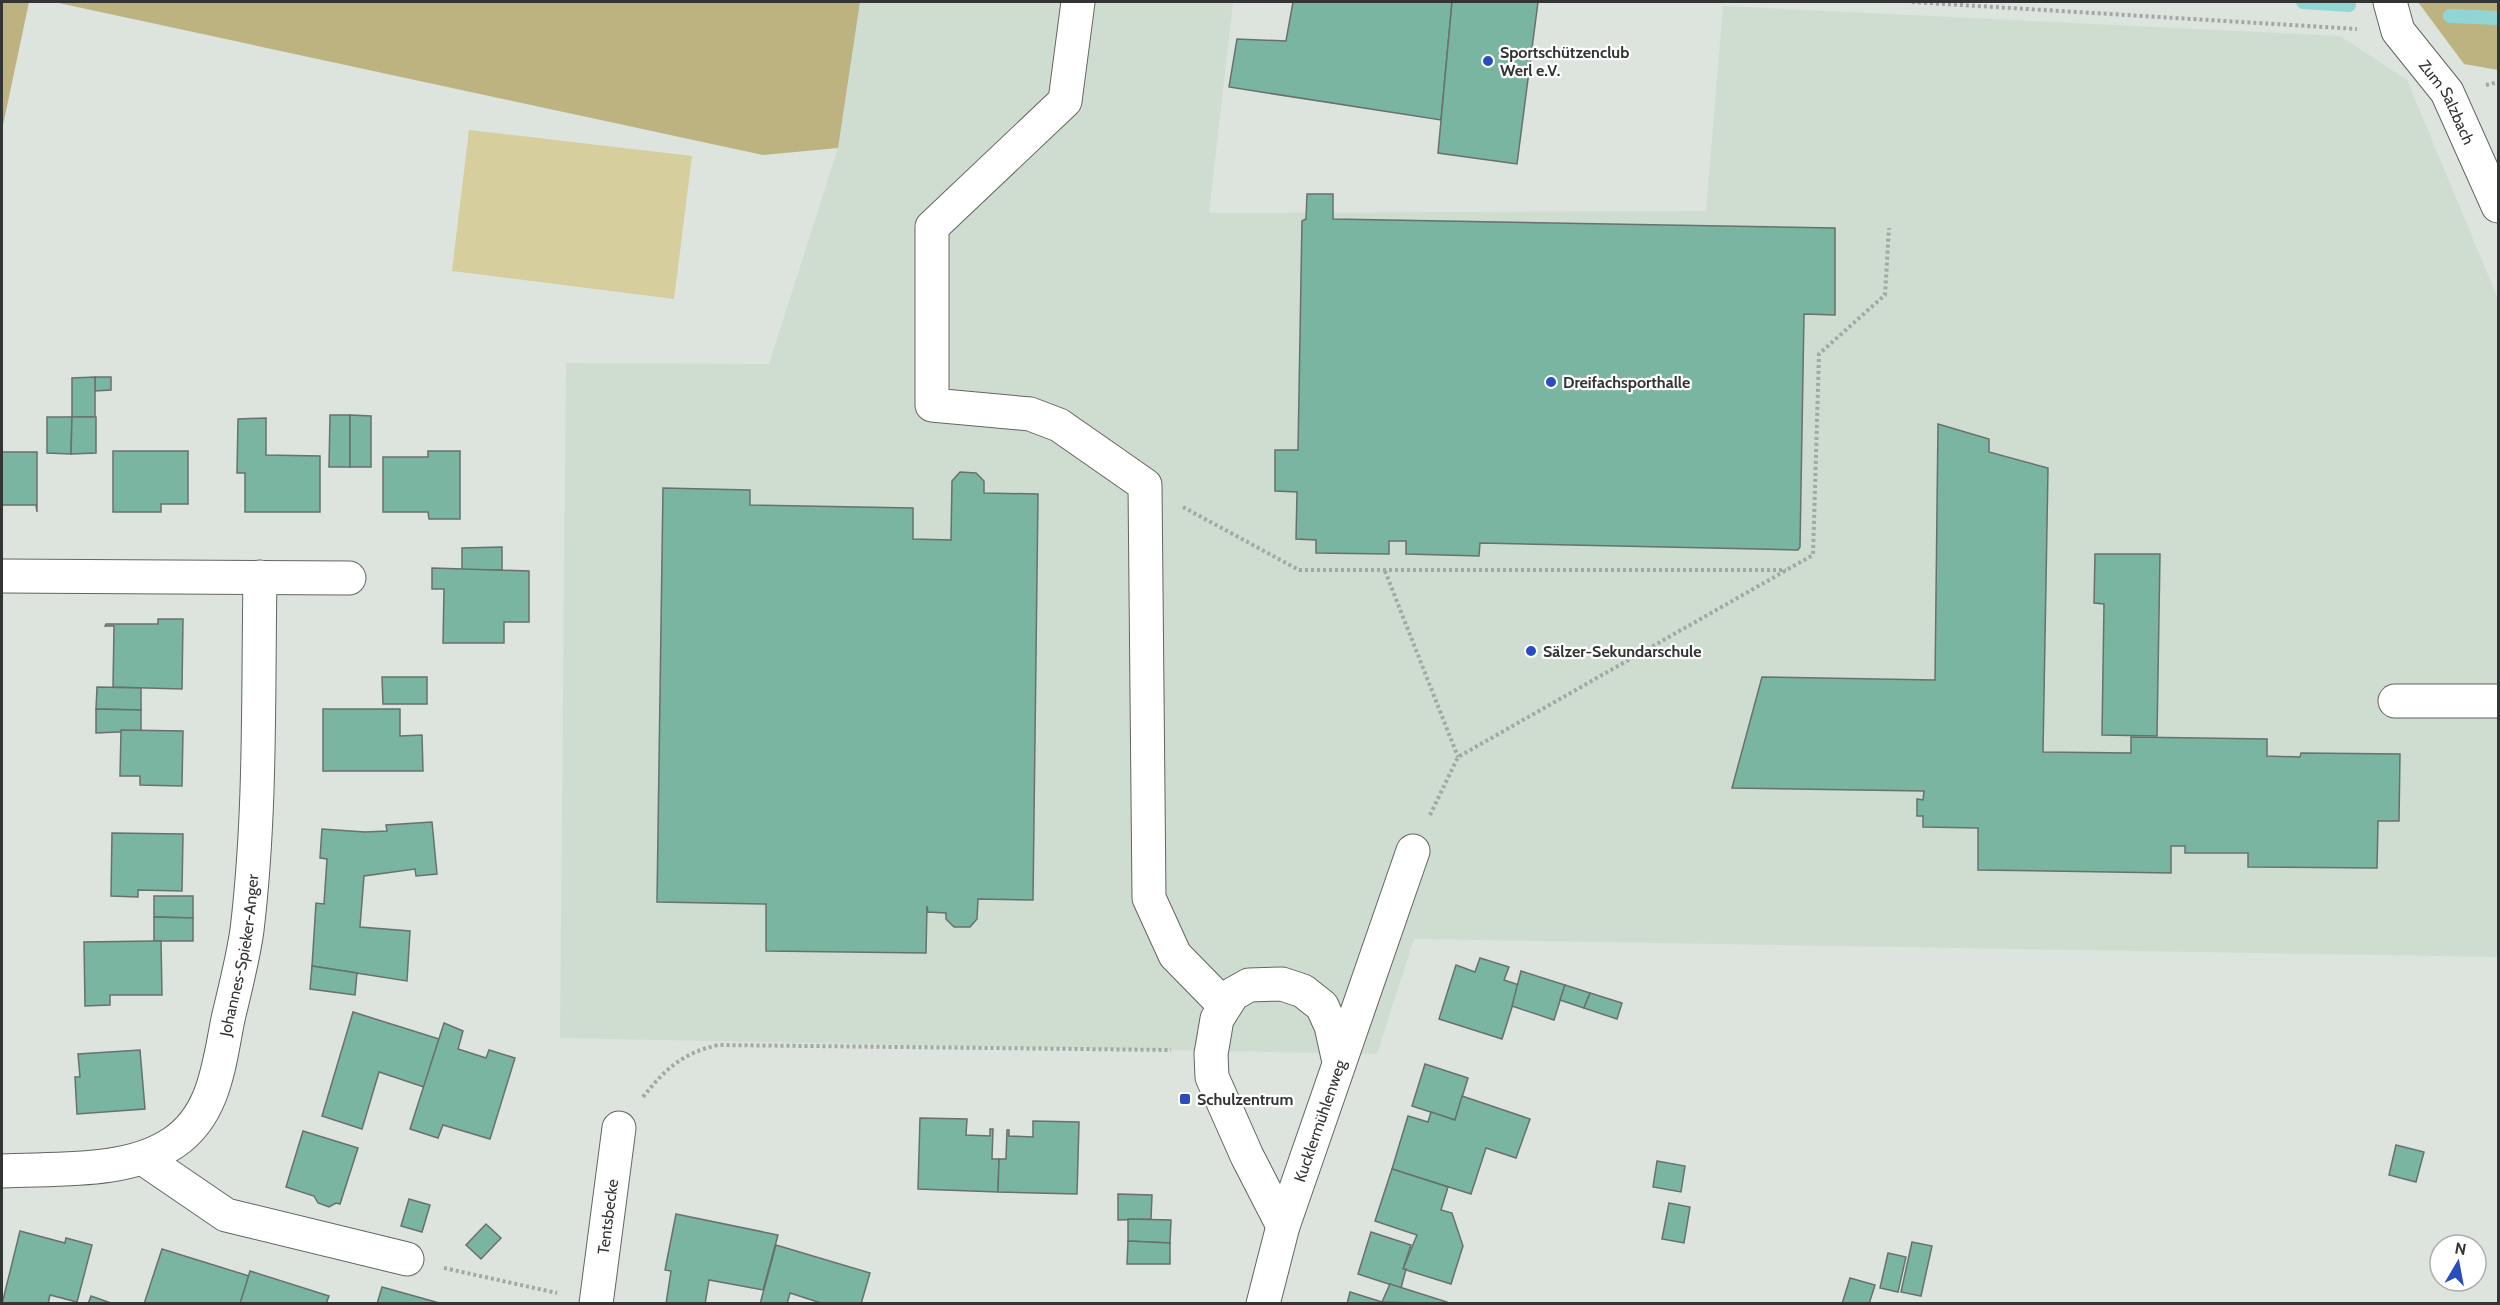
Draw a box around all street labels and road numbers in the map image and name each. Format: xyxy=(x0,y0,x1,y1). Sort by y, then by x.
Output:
street label: Zum Salzbach xyxy=(2415,56,2479,147)
street label: Johannes-Spieker-Anger xyxy=(215,873,262,1039)
street label: Kucklermühlenweg xyxy=(1290,1056,1350,1184)
street label: Tentsbecke xyxy=(593,1178,622,1256)

